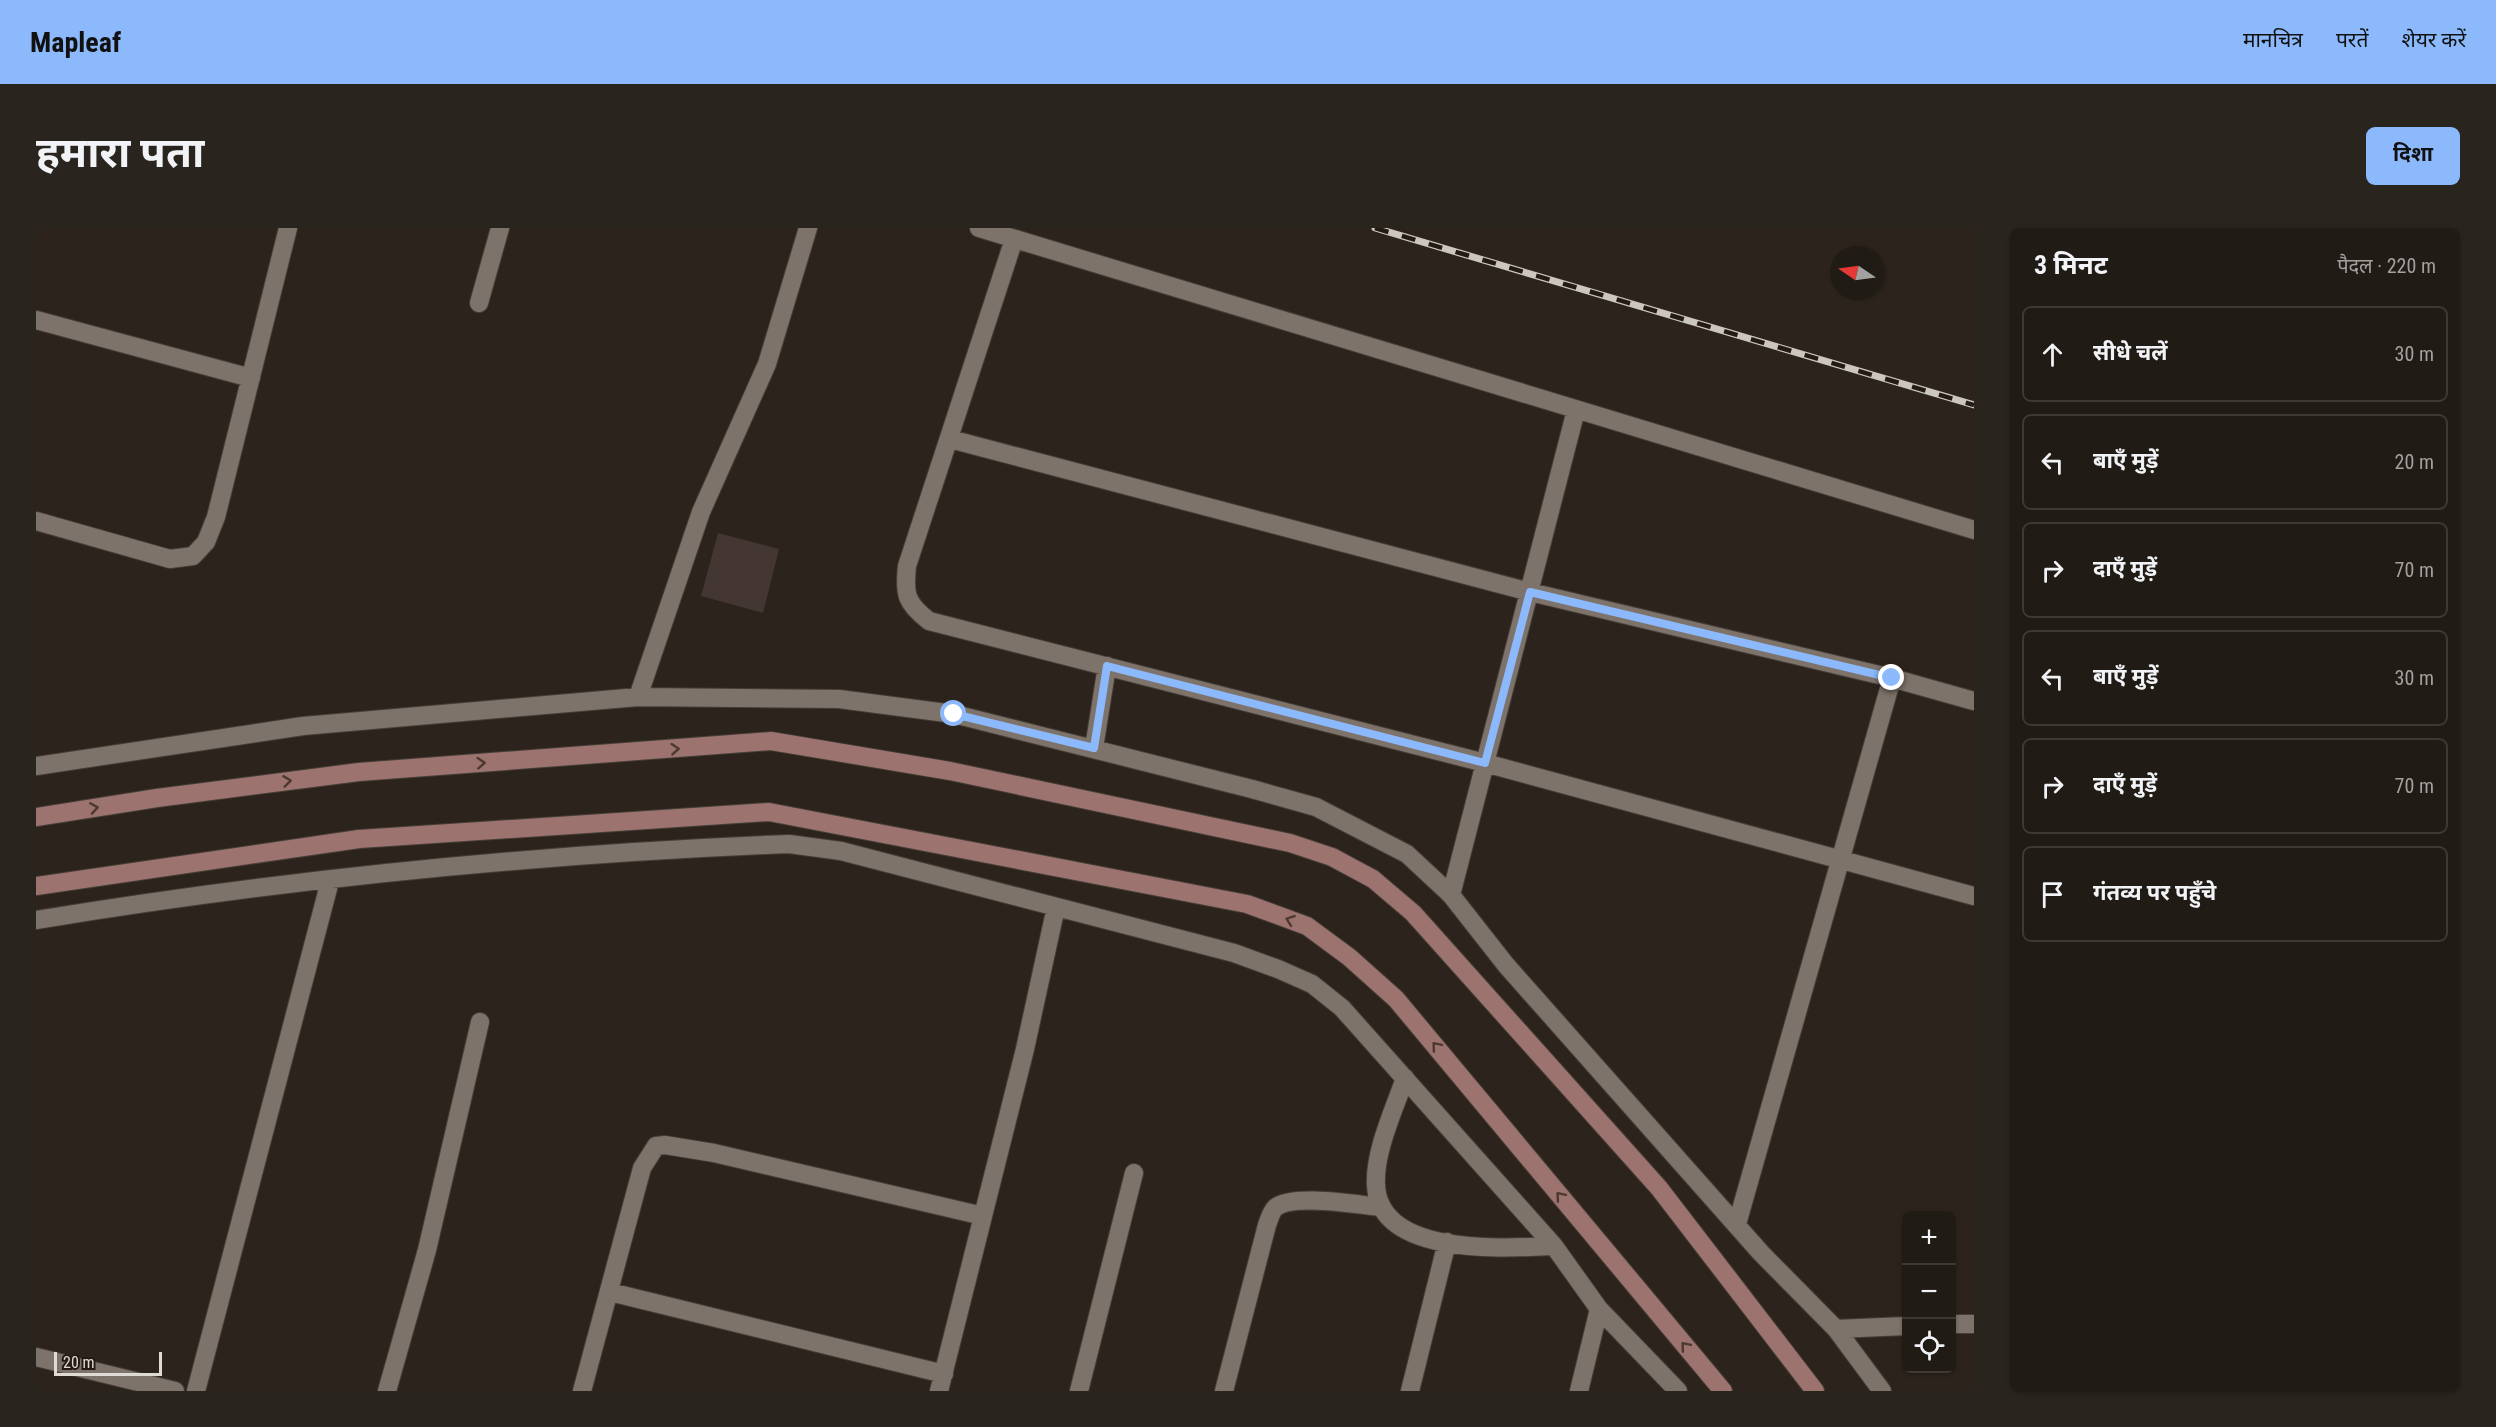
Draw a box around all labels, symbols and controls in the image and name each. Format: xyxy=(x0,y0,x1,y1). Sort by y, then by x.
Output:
text: Mapleaf xyxy=(30,26,121,59)
text: मानचित्र xyxy=(2243,28,2303,52)
text: परतें xyxy=(2336,28,2368,52)
text: शेयर करें xyxy=(2401,28,2466,52)
button: दिशा xyxy=(2366,127,2460,185)
text: हमारा पता xyxy=(36,128,204,177)
north arrow xyxy=(1830,246,1884,300)
text: 3 मिनट xyxy=(2034,250,2108,280)
text: पैदल · 220 m xyxy=(2337,254,2436,278)
icon: ahead xyxy=(2036,338,2069,371)
text: सीधे चलें xyxy=(2093,340,2167,365)
text: 30 m xyxy=(2395,342,2434,366)
icon: left xyxy=(2036,446,2069,479)
text: बाएँ मुड़ें xyxy=(2093,448,2158,473)
text: 20 m xyxy=(2395,450,2434,474)
icon: right xyxy=(2036,554,2069,587)
text: दाएँ मुड़ें xyxy=(2093,556,2157,581)
text: 70 m xyxy=(2395,558,2434,582)
icon: left xyxy=(2036,662,2069,695)
route end xyxy=(1878,664,1904,690)
text: बाएँ मुड़ें xyxy=(2093,664,2158,689)
text: 30 m xyxy=(2395,666,2434,690)
route start xyxy=(940,700,966,726)
one-way arrow xyxy=(671,742,680,755)
one-way arrow xyxy=(476,757,485,770)
icon: right xyxy=(2036,770,2069,803)
text: दाएँ मुड़ें xyxy=(2093,772,2157,797)
text: 70 m xyxy=(2395,774,2434,798)
one-way arrow xyxy=(282,776,291,788)
one-way arrow xyxy=(89,803,98,815)
icon: arrive xyxy=(2036,878,2069,911)
text: गंतव्य पर पहुँचे xyxy=(2093,880,2216,905)
one-way arrow xyxy=(1285,914,1296,927)
one-way arrow xyxy=(1432,1042,1443,1053)
one-way arrow xyxy=(1557,1192,1568,1203)
map controls xyxy=(1902,1211,1956,1373)
button: + xyxy=(1902,1211,1956,1265)
button: − xyxy=(1902,1265,1956,1319)
button: locate xyxy=(1902,1319,1956,1373)
one-way arrow xyxy=(1681,1342,1692,1353)
scale bar xyxy=(54,1349,162,1376)
text: 20 m xyxy=(63,1353,95,1372)

